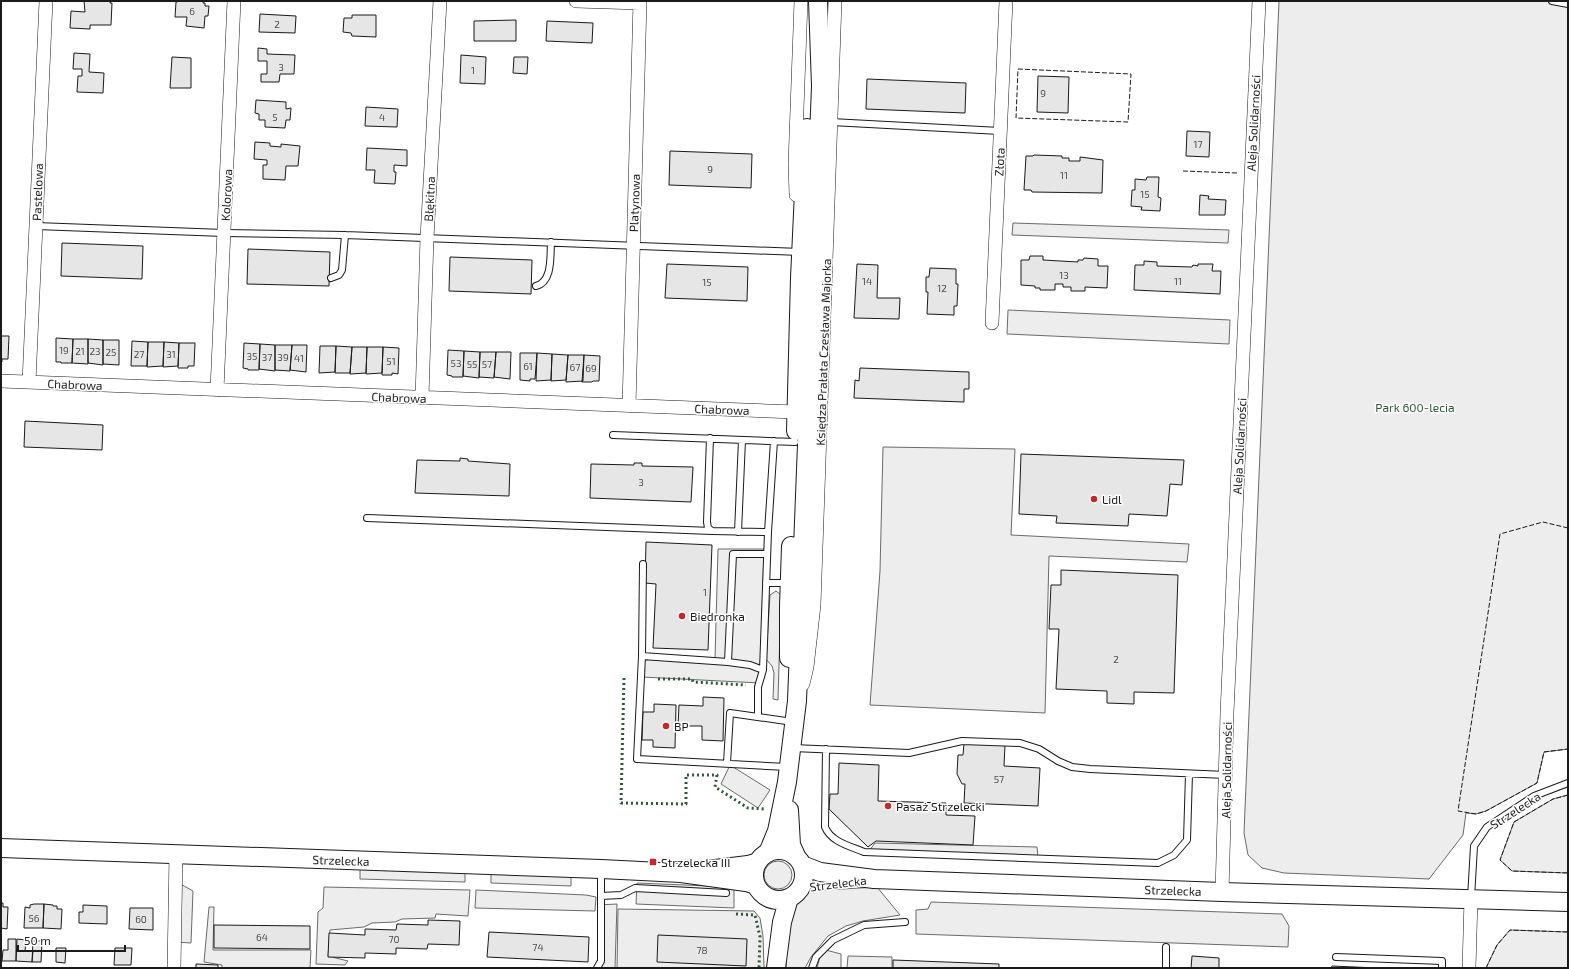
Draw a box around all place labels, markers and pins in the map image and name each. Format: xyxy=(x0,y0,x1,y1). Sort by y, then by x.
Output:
place label: Lidl xyxy=(1102,492,1122,506)
marker: Lidl xyxy=(1089,494,1099,504)
place label: Biedronka xyxy=(690,609,745,623)
marker: Biedronka xyxy=(677,611,687,621)
place label: BP xyxy=(674,719,689,733)
marker: BP xyxy=(661,721,671,731)
place label: Pasaż Strzelecki xyxy=(896,799,985,813)
marker: Pasaż Strzelecki xyxy=(883,801,893,811)
place label: Strzelecka III xyxy=(661,855,730,869)
marker: Strzelecka III xyxy=(648,857,658,867)

